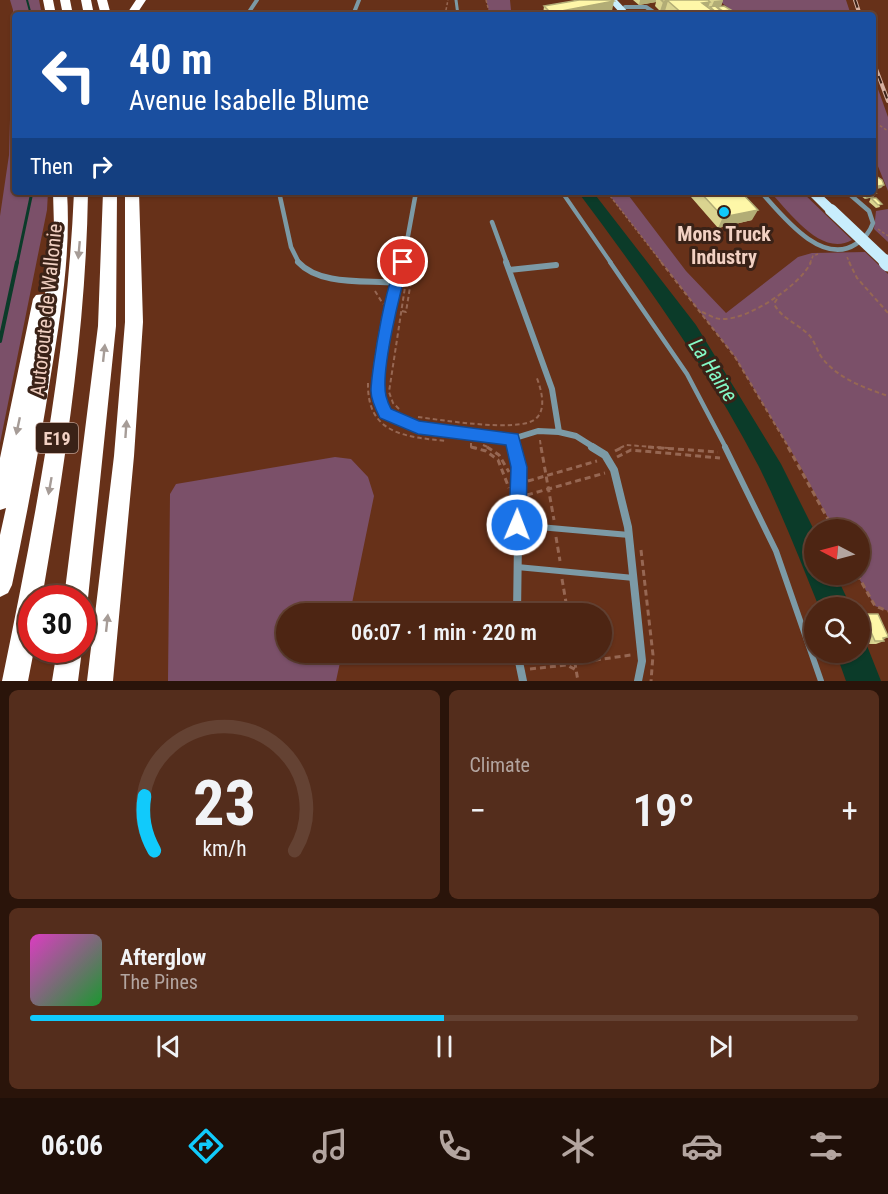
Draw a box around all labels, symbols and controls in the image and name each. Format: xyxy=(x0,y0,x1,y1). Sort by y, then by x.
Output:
text: 40 m xyxy=(129,35,212,84)
icon: left xyxy=(30,36,108,114)
text: Avenue Isabelle Blume xyxy=(129,85,369,117)
icon: right xyxy=(85,150,118,183)
text: Then xyxy=(30,154,73,179)
marker: Mons Truck Industry xyxy=(717,205,731,219)
street label: Autoroute de Wallonie xyxy=(25,222,67,398)
place label: Mons Truck Industry xyxy=(677,222,771,269)
pin xyxy=(377,236,428,287)
one-way arrow xyxy=(74,241,84,260)
icon: arrive xyxy=(386,245,419,278)
water label: La Haine xyxy=(684,334,742,406)
one-way arrow xyxy=(99,343,109,362)
one-way arrow xyxy=(13,416,22,435)
one-way arrow xyxy=(121,419,131,438)
road number: E19 xyxy=(36,423,78,453)
one-way arrow xyxy=(45,476,54,495)
position arrow xyxy=(485,493,549,557)
north arrow xyxy=(804,519,870,585)
map controls xyxy=(804,519,870,663)
speed limit sign: 30 xyxy=(18,585,96,663)
button: search xyxy=(804,597,870,663)
one-way arrow xyxy=(102,613,112,632)
text: 06:07 · 1 min · 220 m xyxy=(351,620,537,645)
text: Climate xyxy=(470,753,530,777)
text: 23 xyxy=(193,767,256,840)
text: 19° xyxy=(632,784,695,837)
text: − xyxy=(470,791,486,830)
text: + xyxy=(842,791,858,830)
text: km/h xyxy=(202,837,246,862)
text: Afterglow xyxy=(120,945,206,970)
text: The Pines xyxy=(120,970,198,994)
icon: previous xyxy=(152,1030,185,1063)
icon: pause xyxy=(428,1030,461,1063)
icon: next xyxy=(704,1030,737,1063)
icon: directions xyxy=(185,1125,227,1167)
icon: music xyxy=(309,1125,351,1167)
icon: phone xyxy=(433,1125,475,1167)
icon: climate xyxy=(557,1125,599,1167)
icon: car xyxy=(681,1125,723,1167)
icon: filters xyxy=(805,1125,847,1167)
text: 06:06 xyxy=(41,1130,103,1162)

